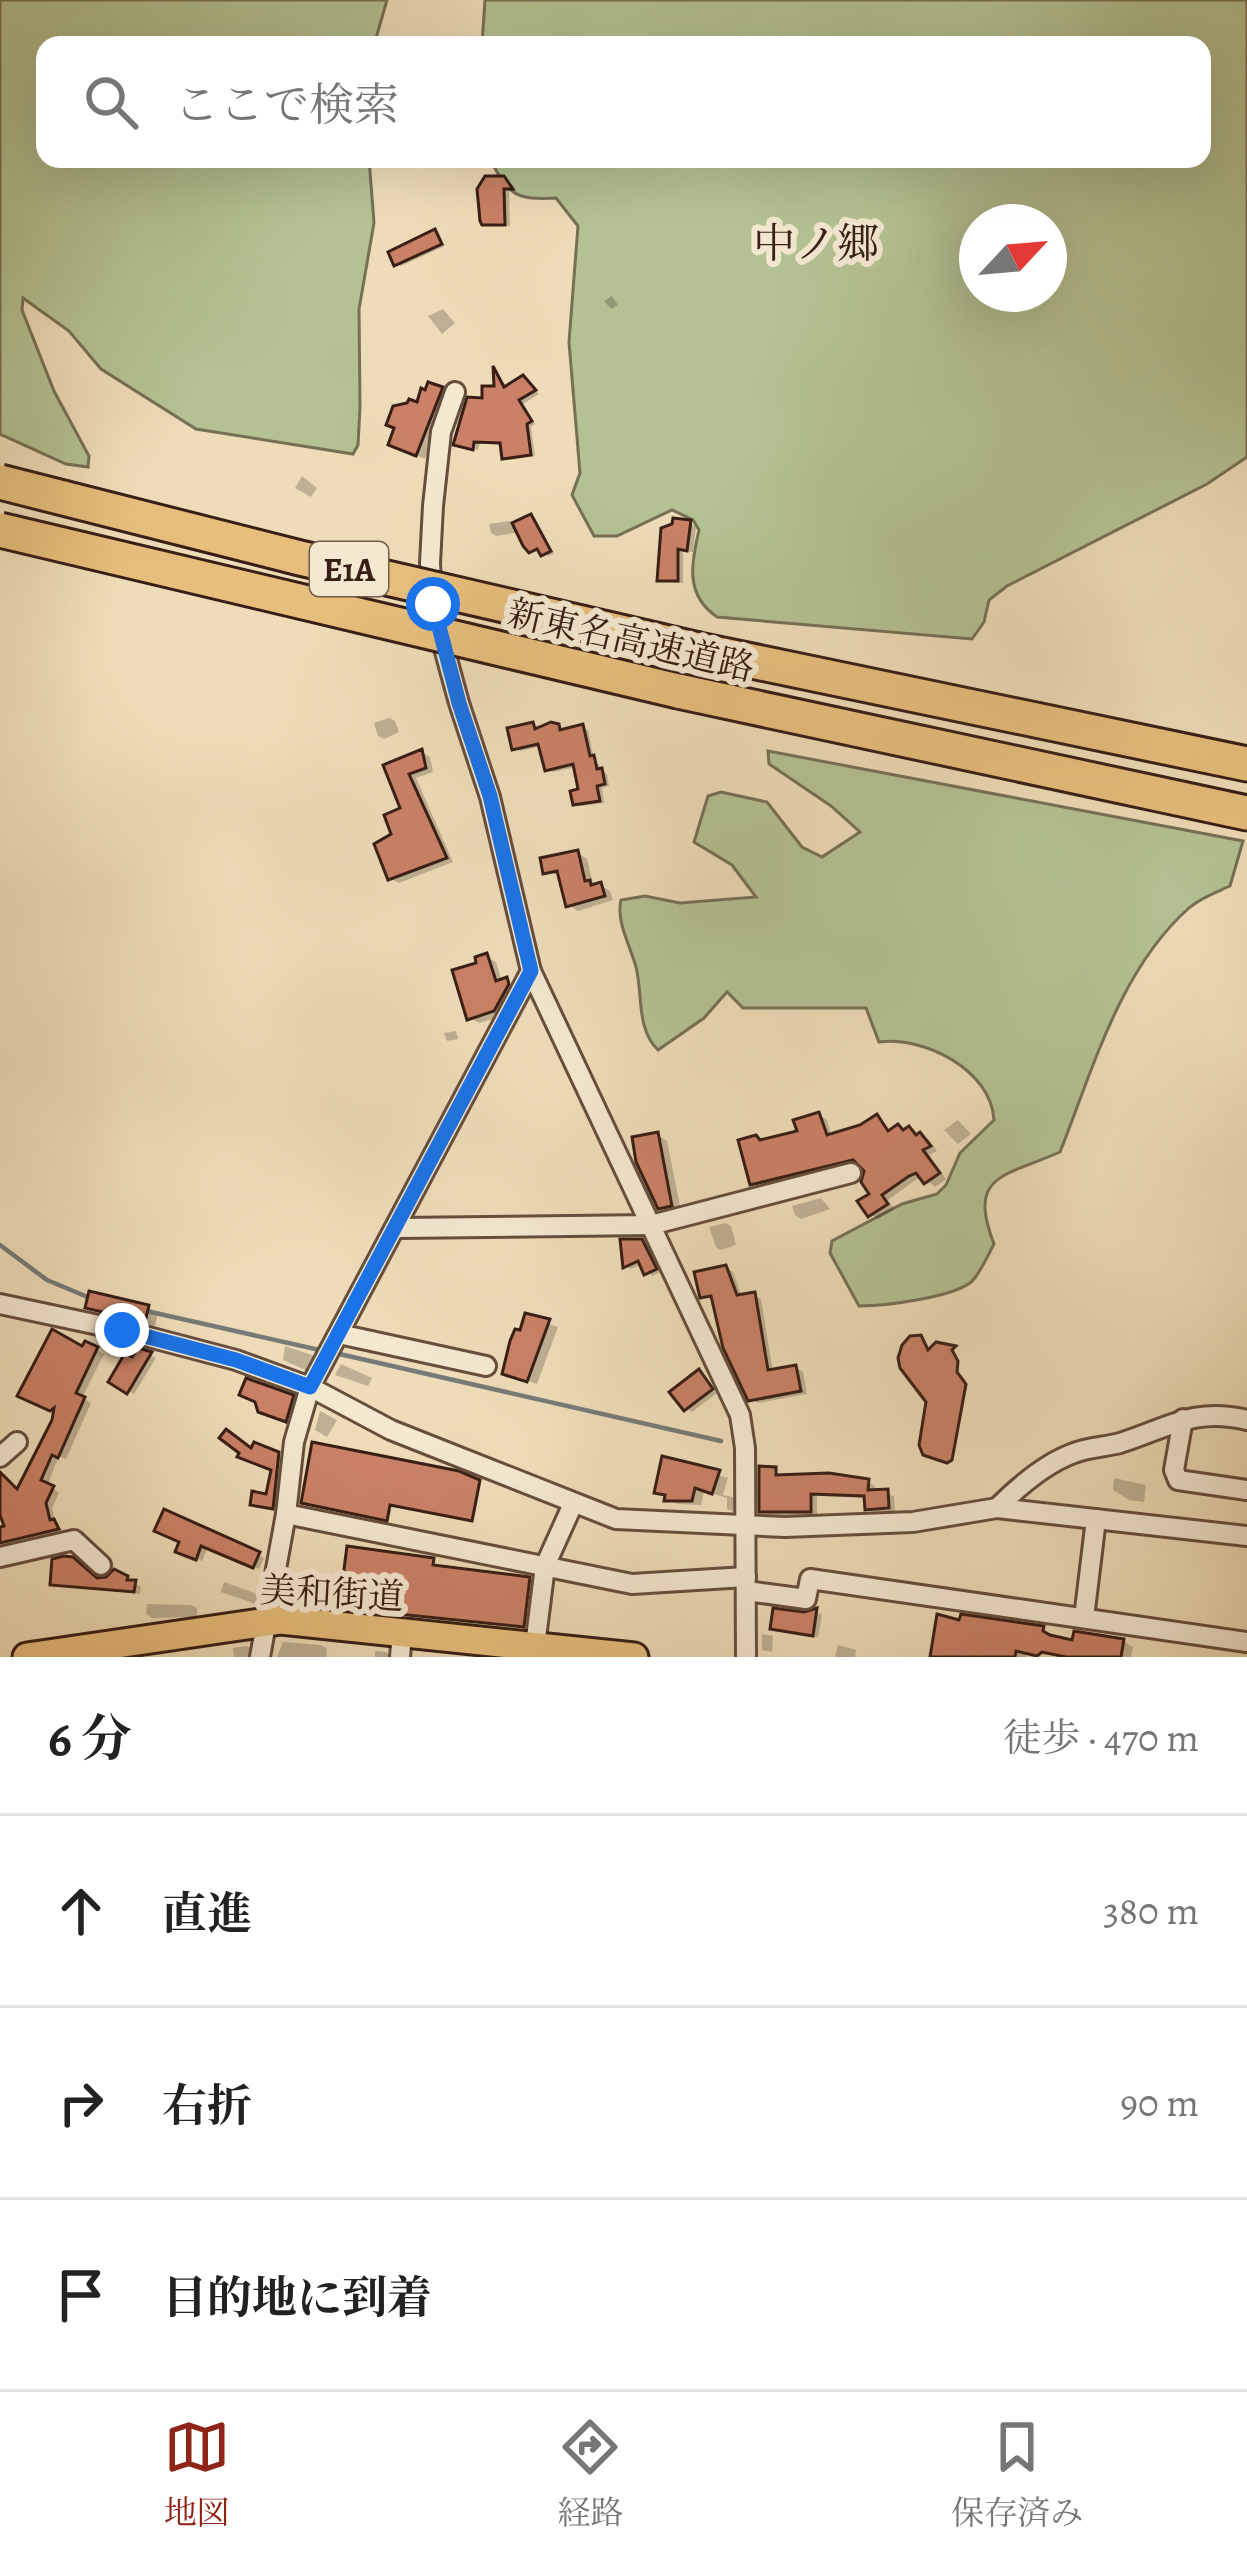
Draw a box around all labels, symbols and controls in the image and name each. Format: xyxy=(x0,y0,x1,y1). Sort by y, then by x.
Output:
search box xyxy=(36,36,1211,168)
icon: search xyxy=(78,69,144,135)
text: ここで検索 xyxy=(174,74,399,136)
north arrow xyxy=(959,204,1067,312)
district label: 中ノ郷 xyxy=(753,215,879,272)
road number: E1A xyxy=(310,542,388,596)
route start xyxy=(406,577,460,631)
street label: 新東名高速道路 xyxy=(503,588,759,692)
route end xyxy=(95,1303,149,1357)
street label: 美和街道 xyxy=(259,1565,405,1621)
text: 6 分 xyxy=(48,1704,132,1774)
text: 徒歩 · 470 m xyxy=(1003,1711,1199,1764)
icon: ahead xyxy=(48,1878,114,1944)
text: 直進 xyxy=(162,1883,252,1945)
text: 380 m xyxy=(1103,1884,1199,1937)
icon: right xyxy=(48,2070,114,2136)
text: 右折 xyxy=(162,2075,252,2137)
text: 90 m xyxy=(1120,2076,1199,2129)
icon: arrive xyxy=(48,2262,114,2328)
text: 目的地に到着 xyxy=(162,2267,432,2329)
tab: 地図 xyxy=(164,2414,230,2535)
tab: 経路 xyxy=(557,2414,623,2535)
tab: 保存済み xyxy=(951,2414,1083,2535)

